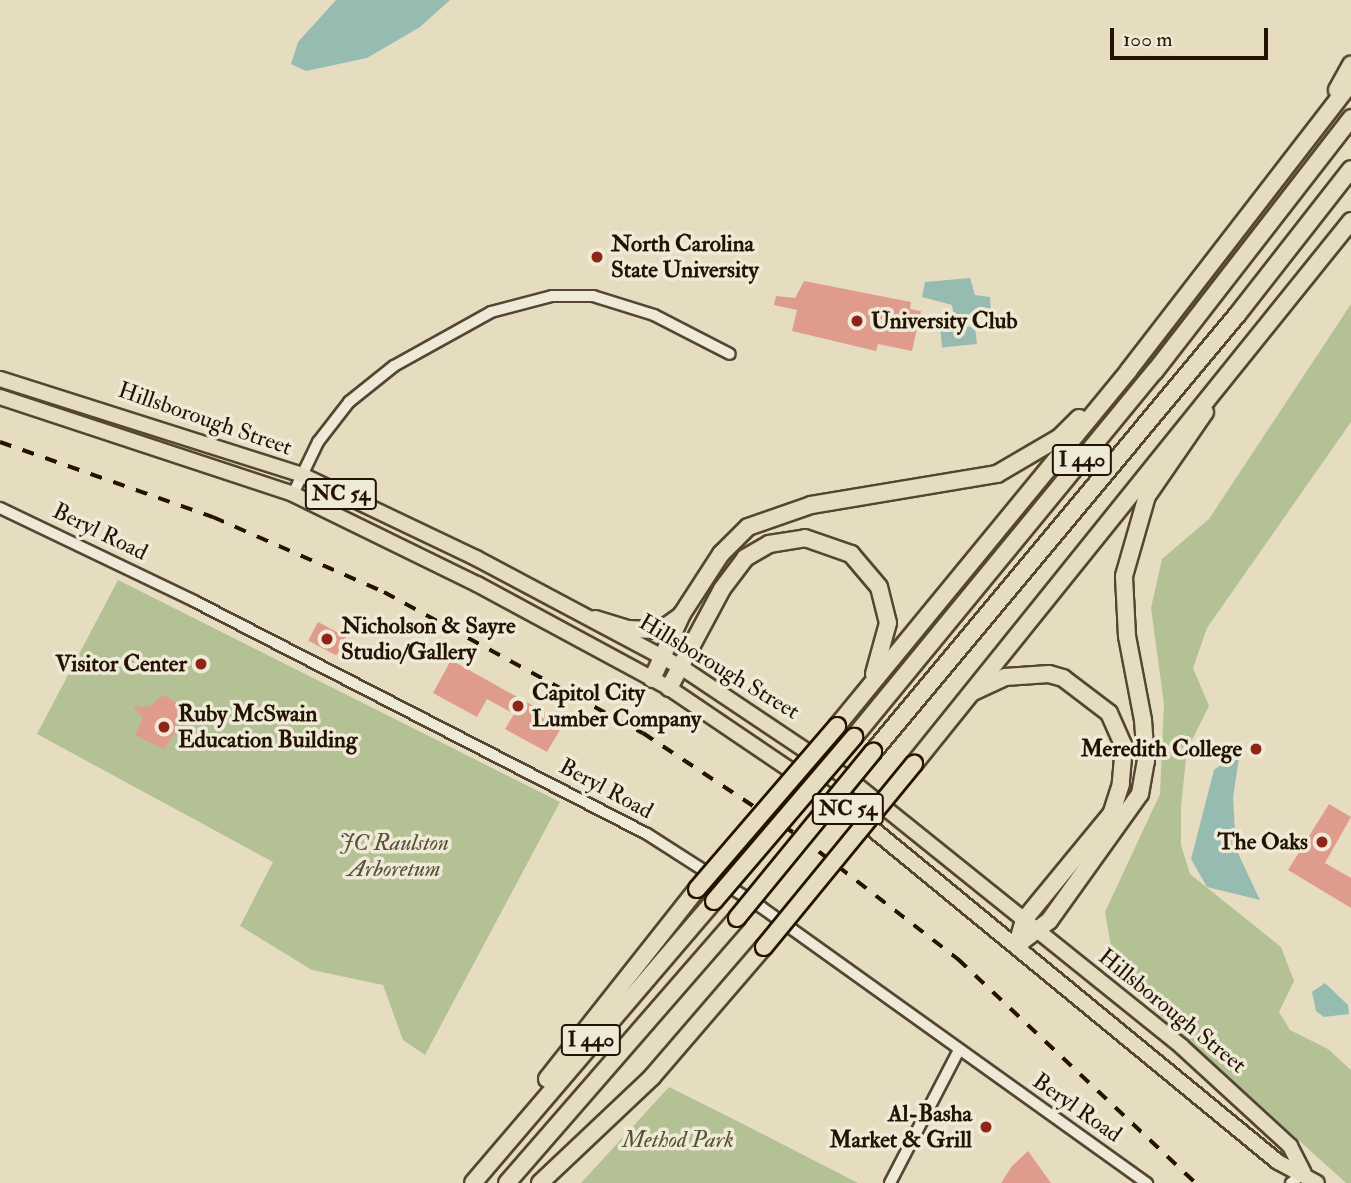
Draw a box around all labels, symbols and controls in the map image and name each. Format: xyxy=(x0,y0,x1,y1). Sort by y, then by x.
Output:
scale bar xyxy=(1113,14,1270,58)
text: 100 m xyxy=(1123,26,1173,53)
place label: North Carolina State University xyxy=(611,230,759,284)
marker: North Carolina State University xyxy=(589,249,605,265)
place label: University Club xyxy=(871,307,1018,335)
marker: University Club xyxy=(849,313,865,329)
street label: Hillsborough Street xyxy=(114,376,296,462)
road number: I 440 xyxy=(1050,442,1114,477)
road number: NC 54 xyxy=(304,476,378,512)
street label: Beryl Road xyxy=(48,497,152,567)
street label: Hillsborough Street xyxy=(634,608,804,726)
place label: Nicholson & Sayre Studio/Gallery xyxy=(341,612,516,666)
marker: Nicholson & Sayre Studio/Gallery xyxy=(319,631,335,647)
place label: Visitor Center xyxy=(55,650,187,678)
marker: Visitor Center xyxy=(193,656,209,672)
place label: Capitol City Lumber Company xyxy=(532,679,701,733)
marker: Capitol City Lumber Company xyxy=(510,698,526,714)
place label: Ruby McSwain Education Building xyxy=(178,700,357,754)
marker: Ruby McSwain Education Building xyxy=(156,719,172,735)
place label: Meredith College xyxy=(1081,735,1242,763)
marker: Meredith College xyxy=(1248,741,1264,757)
street label: Beryl Road xyxy=(554,753,658,825)
road number: NC 54 xyxy=(811,792,885,826)
place label: The Oaks xyxy=(1218,828,1308,856)
park label: JC Raulston Arboretum xyxy=(339,829,449,883)
marker: The Oaks xyxy=(1314,834,1330,850)
street label: Hillsborough Street xyxy=(1093,943,1251,1079)
road number: I 440 xyxy=(560,1023,622,1058)
street label: Beryl Road xyxy=(1027,1067,1127,1149)
place label: Al-Basha Market & Grill xyxy=(829,1100,972,1154)
marker: Al-Basha Market & Grill xyxy=(978,1119,994,1135)
park label: Method Park xyxy=(622,1126,734,1154)

